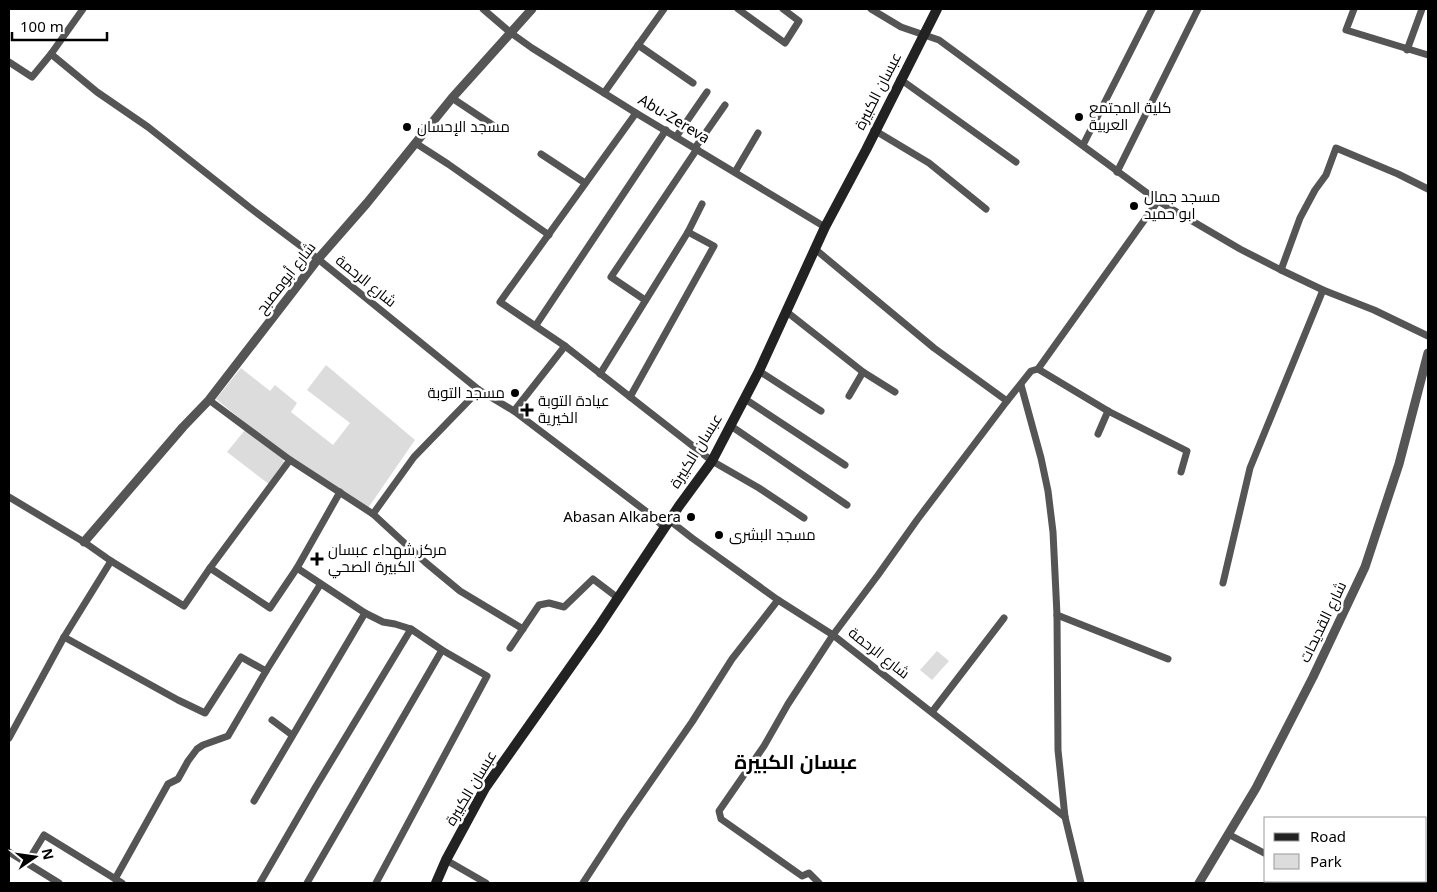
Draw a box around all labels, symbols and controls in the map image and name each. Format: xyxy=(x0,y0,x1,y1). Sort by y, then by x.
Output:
scale bar xyxy=(12,10,108,42)
text: 100 m xyxy=(20,16,64,36)
street label: عبسان الكبيرة xyxy=(849,48,906,133)
street label: Abu-Zereva xyxy=(635,89,714,147)
place label: كلية المجتمع العربية xyxy=(1089,97,1171,134)
marker: كلية المجتمع العربية xyxy=(1073,111,1085,123)
place label: مسجد الإحسان xyxy=(417,116,510,137)
marker: مسجد الإحسان xyxy=(401,121,413,133)
place label: مسجد جمال ابو حميد xyxy=(1144,186,1220,223)
marker: مسجد جمال ابو حميد xyxy=(1128,200,1140,212)
street label: شارع أبومصبح xyxy=(251,237,321,319)
street label: شارع الرحمة xyxy=(331,250,401,312)
place label: مسجد التوبة xyxy=(428,382,505,402)
marker: مسجد التوبة xyxy=(509,387,521,399)
place label: عيادة التوبة الخيرية xyxy=(538,390,610,427)
marker: عيادة التوبة الخيرية xyxy=(520,403,534,417)
street label: عبسان الكبيرة xyxy=(664,409,727,492)
place label: Abasan Alkabera xyxy=(563,506,681,526)
marker: Abasan Alkabera xyxy=(685,511,697,523)
place label: مسجد البشرى xyxy=(729,524,816,545)
marker: مسجد البشرى xyxy=(713,529,725,541)
place label: مركز شهداء عبسان الكبيرة الصحي xyxy=(328,539,447,579)
marker: مركز شهداء عبسان الكبيرة الصحي xyxy=(310,552,324,566)
street label: شارع القديحات xyxy=(1294,578,1352,666)
street label: شارع الرحمة xyxy=(844,622,914,684)
street label: عبسان الكبيرة xyxy=(440,746,501,829)
district label: عبسان الكبيرة xyxy=(734,748,858,775)
legend xyxy=(1264,817,1427,882)
text: Road xyxy=(1310,826,1346,846)
north arrow xyxy=(10,832,60,882)
text: N xyxy=(38,846,59,862)
text: Park xyxy=(1310,851,1342,871)

